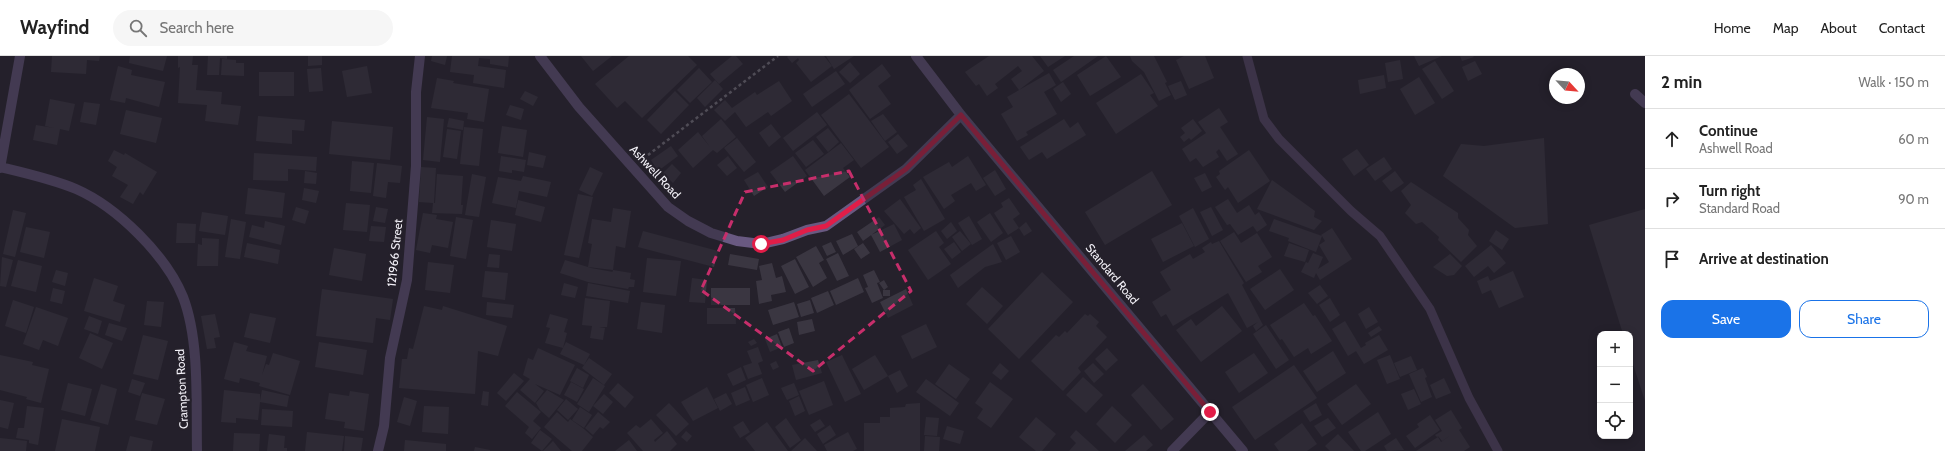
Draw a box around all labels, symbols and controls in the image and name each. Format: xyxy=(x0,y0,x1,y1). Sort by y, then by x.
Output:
search box xyxy=(113,10,393,46)
text: Wayfind xyxy=(20,16,89,39)
icon: search xyxy=(127,17,149,39)
text: Search here xyxy=(159,19,234,37)
text: Home xyxy=(1714,19,1751,37)
text: Map xyxy=(1773,19,1798,37)
text: About xyxy=(1820,19,1857,37)
text: Contact xyxy=(1879,19,1925,37)
north arrow xyxy=(1549,68,1585,104)
text: 2 min xyxy=(1661,72,1702,92)
text: Walk · 150 m xyxy=(1858,74,1929,90)
text: Continue xyxy=(1699,122,1758,140)
icon: ahead xyxy=(1661,128,1683,150)
text: 60 m xyxy=(1898,131,1929,147)
text: Ashwell Road xyxy=(1699,140,1773,156)
street label: Ashwell Road xyxy=(627,142,684,202)
text: Turn right xyxy=(1699,182,1760,200)
icon: right xyxy=(1661,188,1683,210)
text: 90 m xyxy=(1898,191,1929,207)
text: Standard Road xyxy=(1699,200,1780,216)
street label: 121966 Street xyxy=(383,218,406,288)
route start xyxy=(752,235,770,253)
street label: Standard Road xyxy=(1083,240,1142,307)
icon: arrive xyxy=(1661,248,1683,270)
text: Arrive at destination xyxy=(1699,250,1829,268)
button: Save xyxy=(1661,300,1791,338)
button: Share xyxy=(1799,300,1929,338)
map controls xyxy=(1597,331,1633,439)
button: + xyxy=(1597,331,1633,367)
street label: Crampton Road xyxy=(172,349,191,429)
button: − xyxy=(1597,367,1633,403)
route end xyxy=(1201,403,1219,421)
button: locate xyxy=(1597,403,1633,439)

